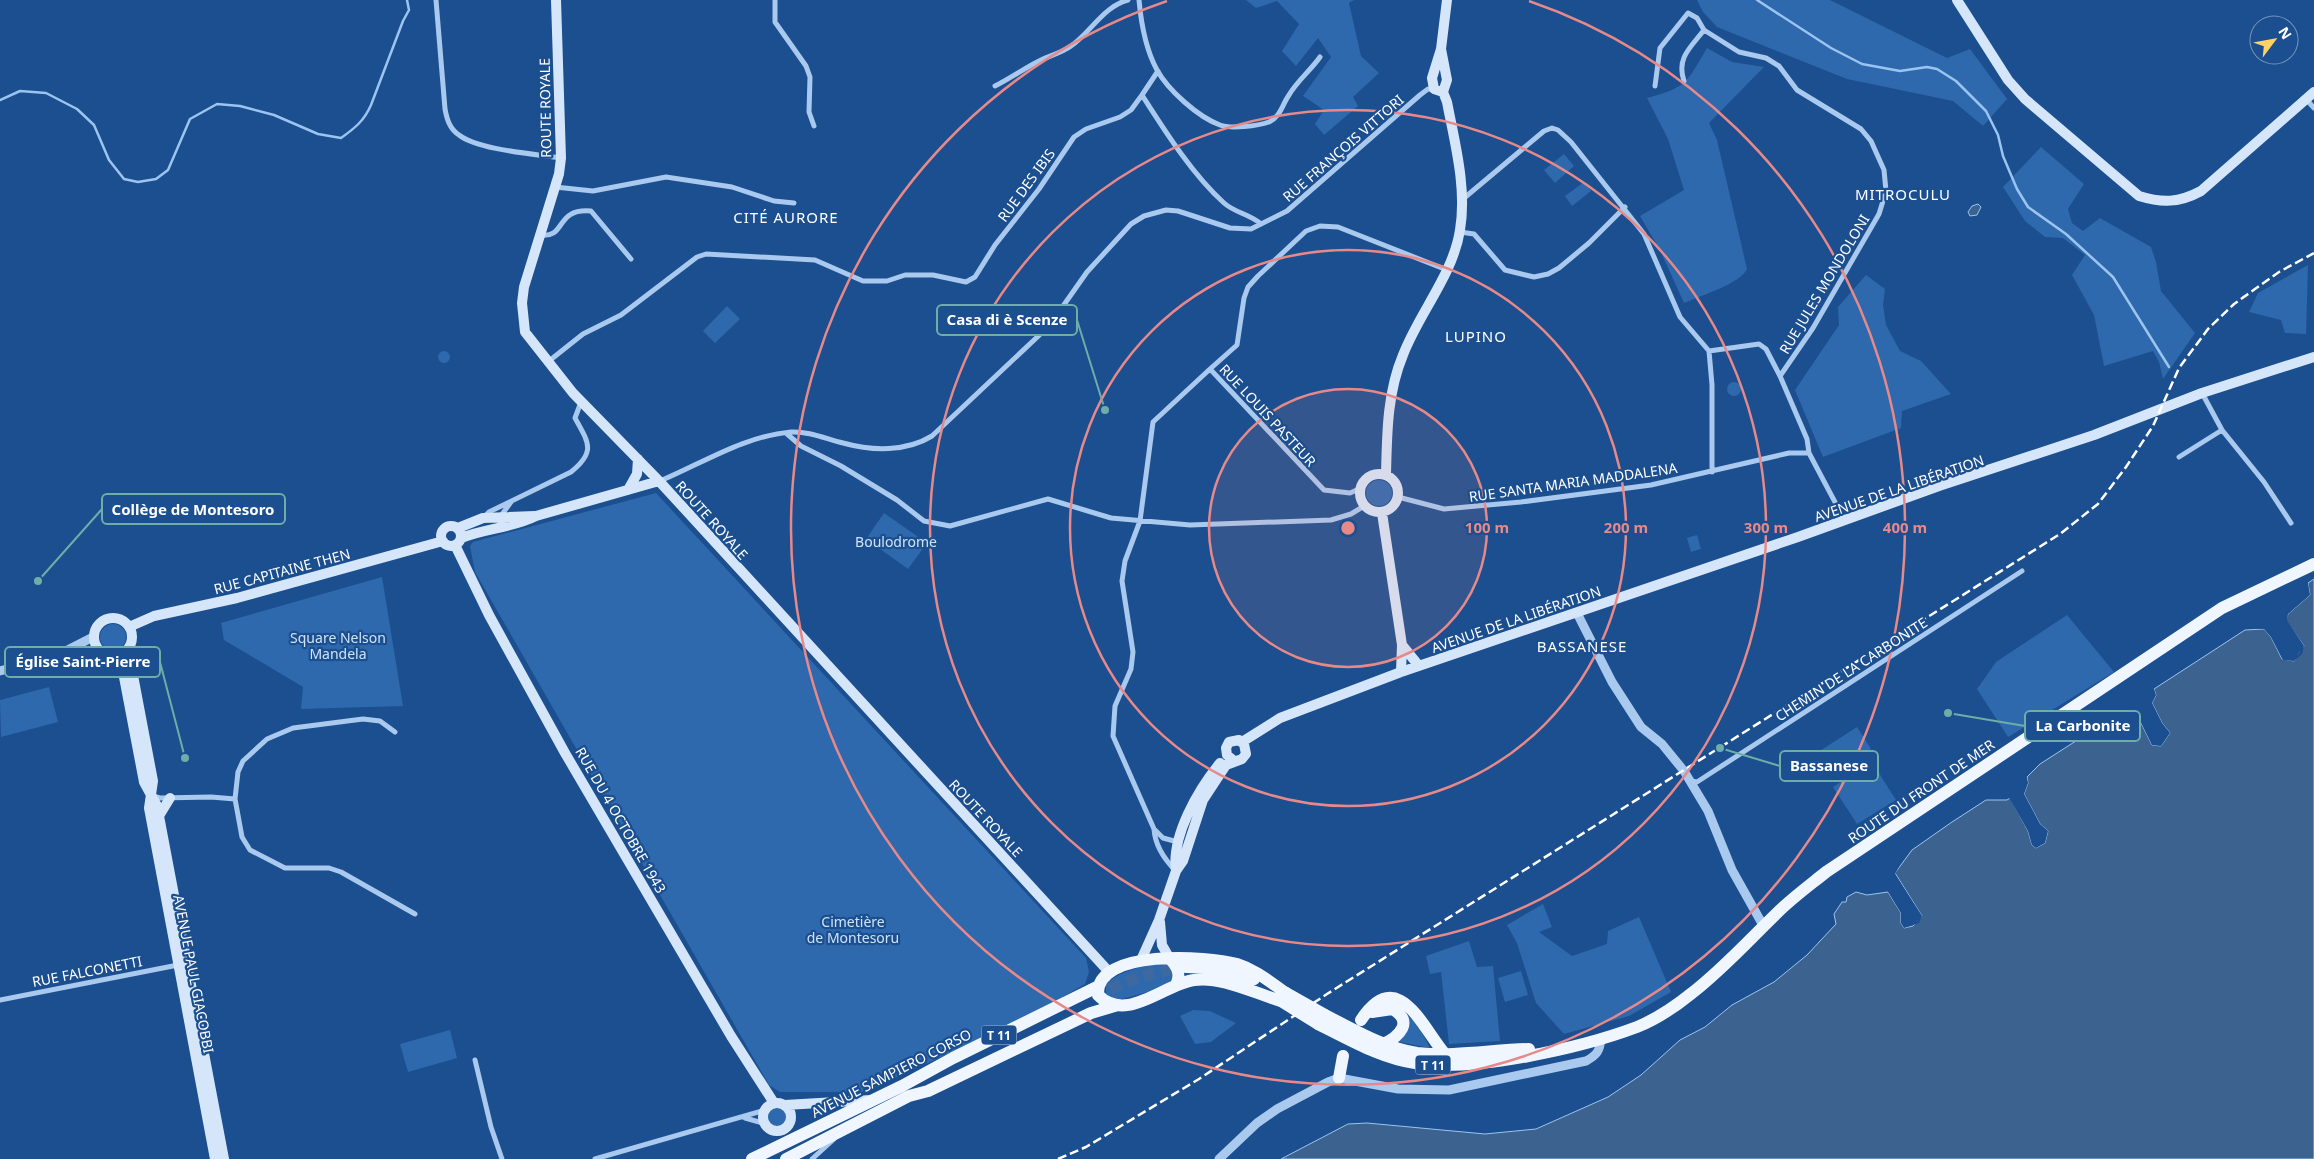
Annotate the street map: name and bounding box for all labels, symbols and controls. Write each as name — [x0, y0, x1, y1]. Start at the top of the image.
north arrow — [2249, 15, 2299, 65]
text: N — [2274, 23, 2297, 43]
street label: ROUTE ROYALE — [535, 58, 555, 158]
street label: RUE FRANÇOIS VITTORI — [1278, 90, 1408, 206]
street label: RUE DES IBIS — [993, 144, 1059, 225]
district label: MITROCULU — [1855, 184, 1951, 204]
district label: CITÉ AURORE — [733, 207, 839, 227]
street label: RUE JULES MONDOLONI — [1775, 210, 1873, 357]
callout: Casa di è Scenze — [937, 305, 1077, 335]
text: Casa di è Scenze — [947, 309, 1067, 329]
district label: LUPINO — [1445, 326, 1507, 346]
street label: RUE LOUIS PASTEUR — [1216, 360, 1321, 471]
street label: AVENUE DE LA LIBÉRATION — [1812, 450, 1986, 526]
street label: RUE SANTA MARIA MADDALENA — [1468, 458, 1678, 506]
street label: ROUTE ROYALE — [672, 477, 752, 563]
callout: Collège de Montesoro — [102, 494, 285, 524]
text: Collège de Montesoro — [112, 499, 275, 519]
text: 100 m — [1465, 517, 1509, 537]
text: 200 m — [1604, 517, 1648, 537]
text: 300 m — [1744, 517, 1788, 537]
text: 400 m — [1883, 517, 1927, 537]
centre of rings — [1339, 519, 1357, 537]
park label: Boulodrome — [855, 532, 937, 551]
street label: RUE CAPITAINE THEN — [212, 544, 352, 598]
street label: AVENUE DE LA LIBÉRATION — [1429, 581, 1603, 657]
street label: CHEMIN DE LA CARBONITE — [1771, 613, 1931, 725]
park label: Square Nelson Mandela — [290, 628, 386, 663]
district label: BASSANESE — [1537, 636, 1627, 656]
callout: Église Saint-Pierre — [5, 647, 160, 677]
text: Église Saint-Pierre — [16, 651, 150, 671]
callout: La Carbonite — [2025, 711, 2140, 741]
text: La Carbonite — [2035, 715, 2131, 735]
street label: ROUTE DU FRONT DE MER — [1844, 735, 1998, 847]
street label: RUE DU 4 OCTOBRE 1943 — [571, 744, 671, 896]
callout: Bassanese — [1780, 751, 1878, 781]
text: Bassanese — [1790, 755, 1868, 775]
street label: ROUTE ROYALE — [945, 775, 1027, 861]
street label: AVENUE PAUL GIACOBBI — [169, 893, 219, 1055]
park label: Cimetière de Montesoru — [807, 912, 899, 947]
street label: RUE FALCONETTI — [30, 951, 144, 991]
street label: AVENUE SAMPIERO CORSO — [808, 1024, 974, 1122]
road number: T 11 — [982, 1026, 1016, 1044]
road number: T 11 — [1416, 1056, 1450, 1074]

